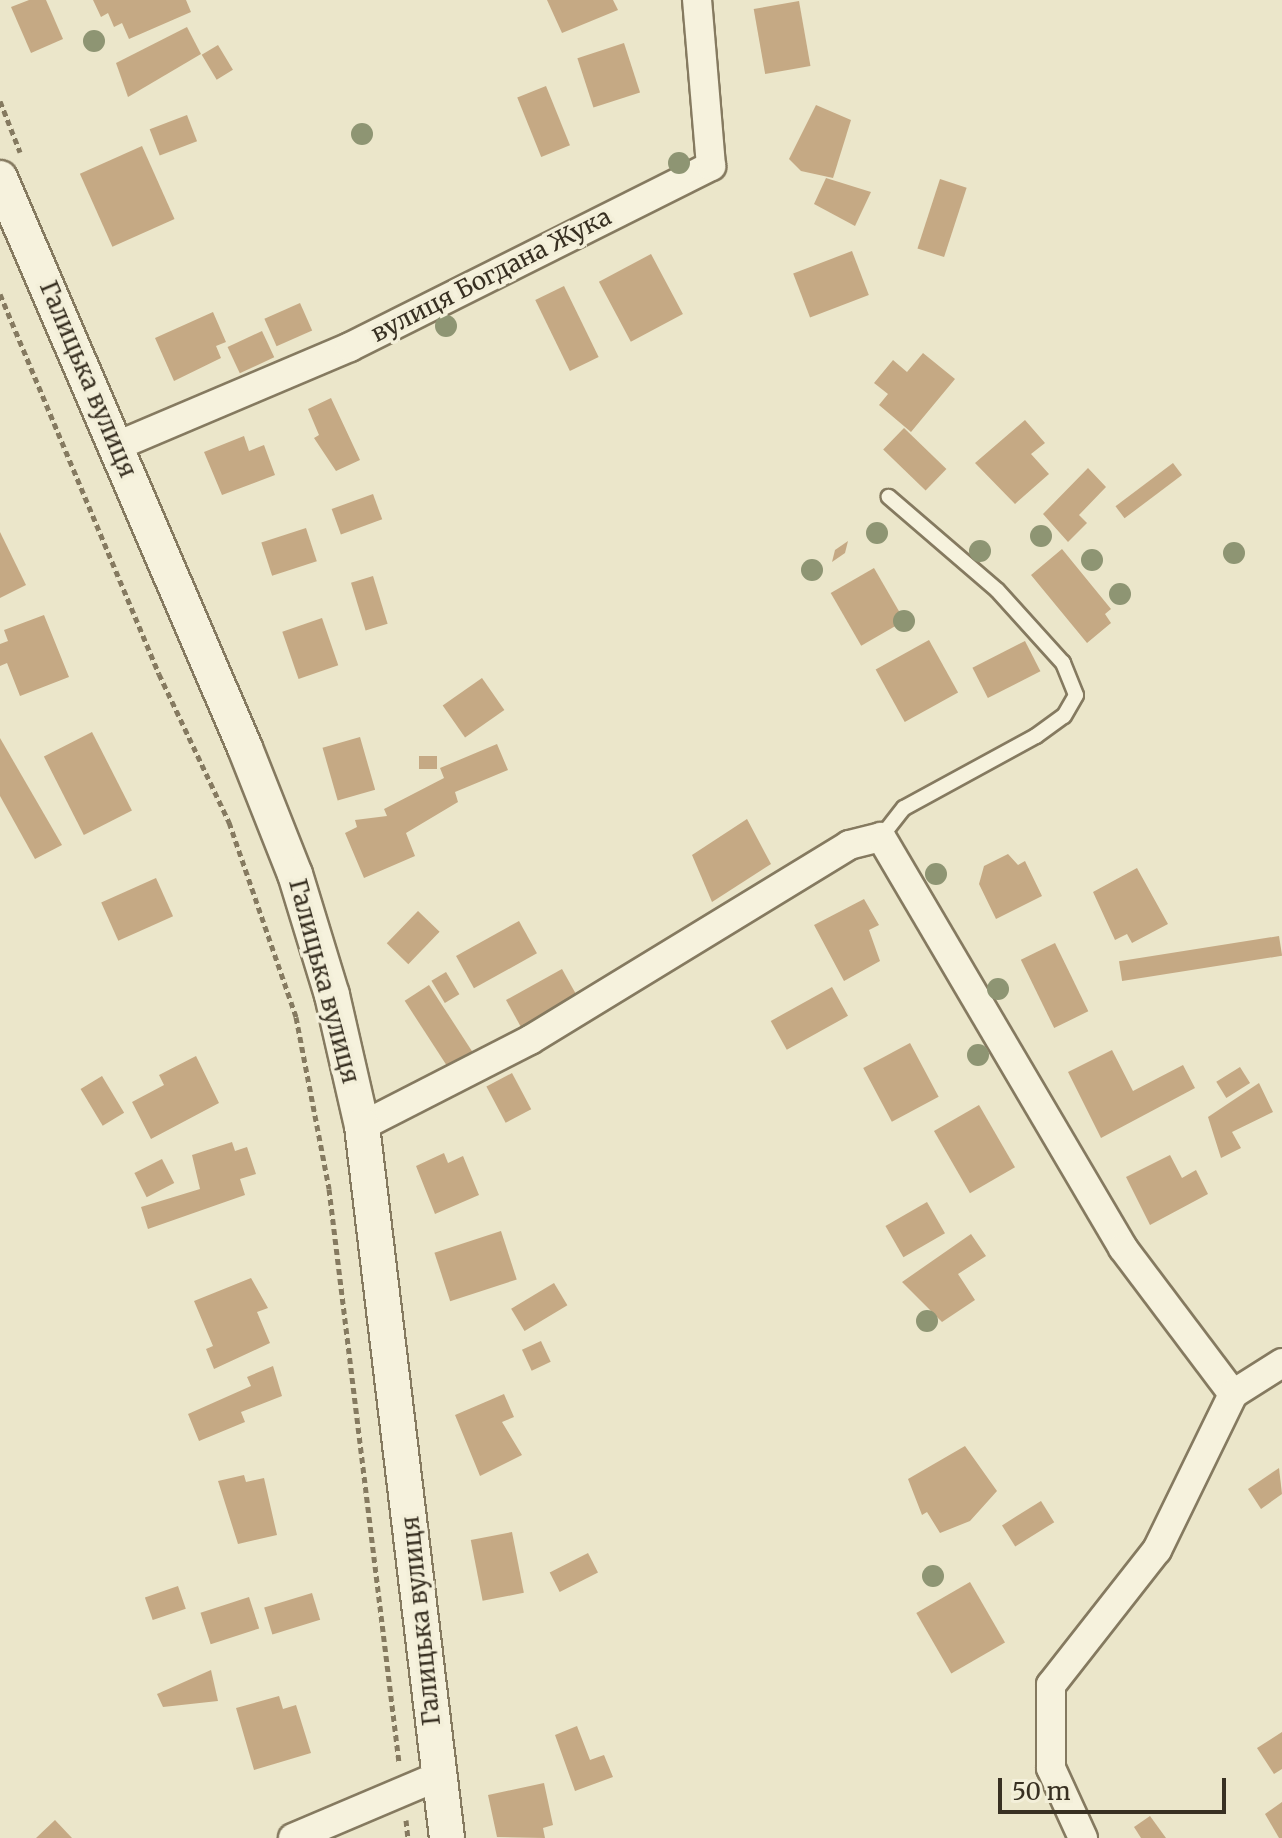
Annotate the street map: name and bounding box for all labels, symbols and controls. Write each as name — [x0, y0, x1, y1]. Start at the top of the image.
street label: вулиця Богдана Жука — [366, 202, 616, 348]
street label: Галицька вулиця — [34, 277, 142, 481]
street label: Галицька вулиця — [283, 876, 365, 1086]
street label: Галицька вулиця — [396, 1515, 446, 1727]
scale bar — [1002, 1762, 1230, 1812]
text: 50 m — [1012, 1776, 1071, 1807]

